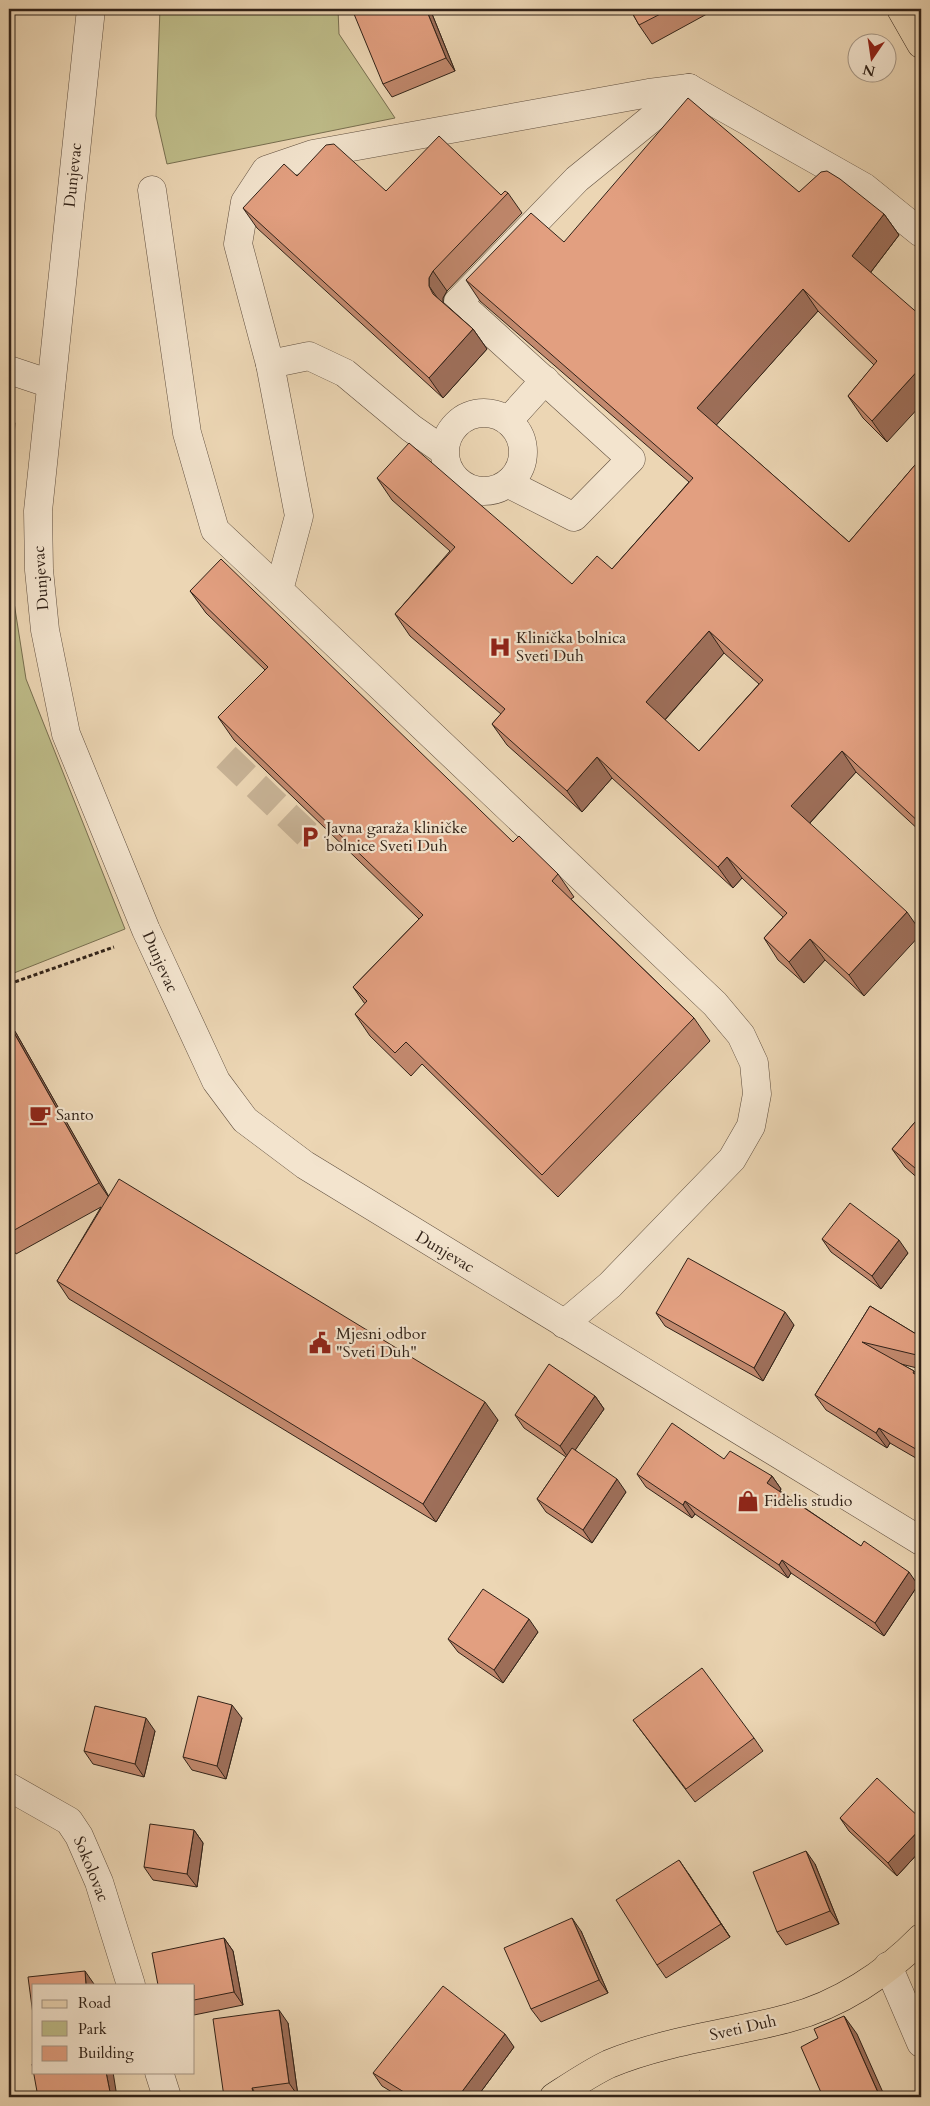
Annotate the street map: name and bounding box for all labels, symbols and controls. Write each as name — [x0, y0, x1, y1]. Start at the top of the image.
north arrow — [848, 32, 898, 82]
text: N — [861, 60, 877, 81]
street label: Dunjevac — [59, 142, 87, 208]
street label: Dunjevac — [28, 545, 54, 611]
place label: Klinička bolnica Sveti Duh — [516, 627, 626, 667]
hospital icon: Klinička bolnica Sveti Duh — [487, 634, 513, 660]
place label: Javna garaža kliničke bolnice Sveti Duh — [324, 817, 468, 857]
parking icon: Javna garaža kliničke bolnice Sveti Duh — [297, 824, 323, 850]
street label: Dunjevac — [137, 928, 183, 996]
cafe icon: Santo — [27, 1102, 53, 1128]
place label: Santo — [56, 1104, 94, 1126]
street label: Dunjevac — [411, 1226, 479, 1278]
place label: Mjesni odbor "Sveti Duh" — [336, 1323, 426, 1363]
public building icon: Mjesni odbor "Sveti Duh" — [307, 1330, 333, 1356]
shop icon: Fidelis studio — [735, 1488, 761, 1514]
place label: Fidelis studio — [764, 1490, 853, 1512]
street label: Sokolovac — [68, 1833, 114, 1905]
legend — [32, 1984, 195, 2074]
text: Road — [78, 1993, 111, 2013]
street label: Sveti Duh — [707, 2010, 779, 2046]
text: Park — [78, 2019, 107, 2039]
text: Building — [78, 2043, 134, 2063]

